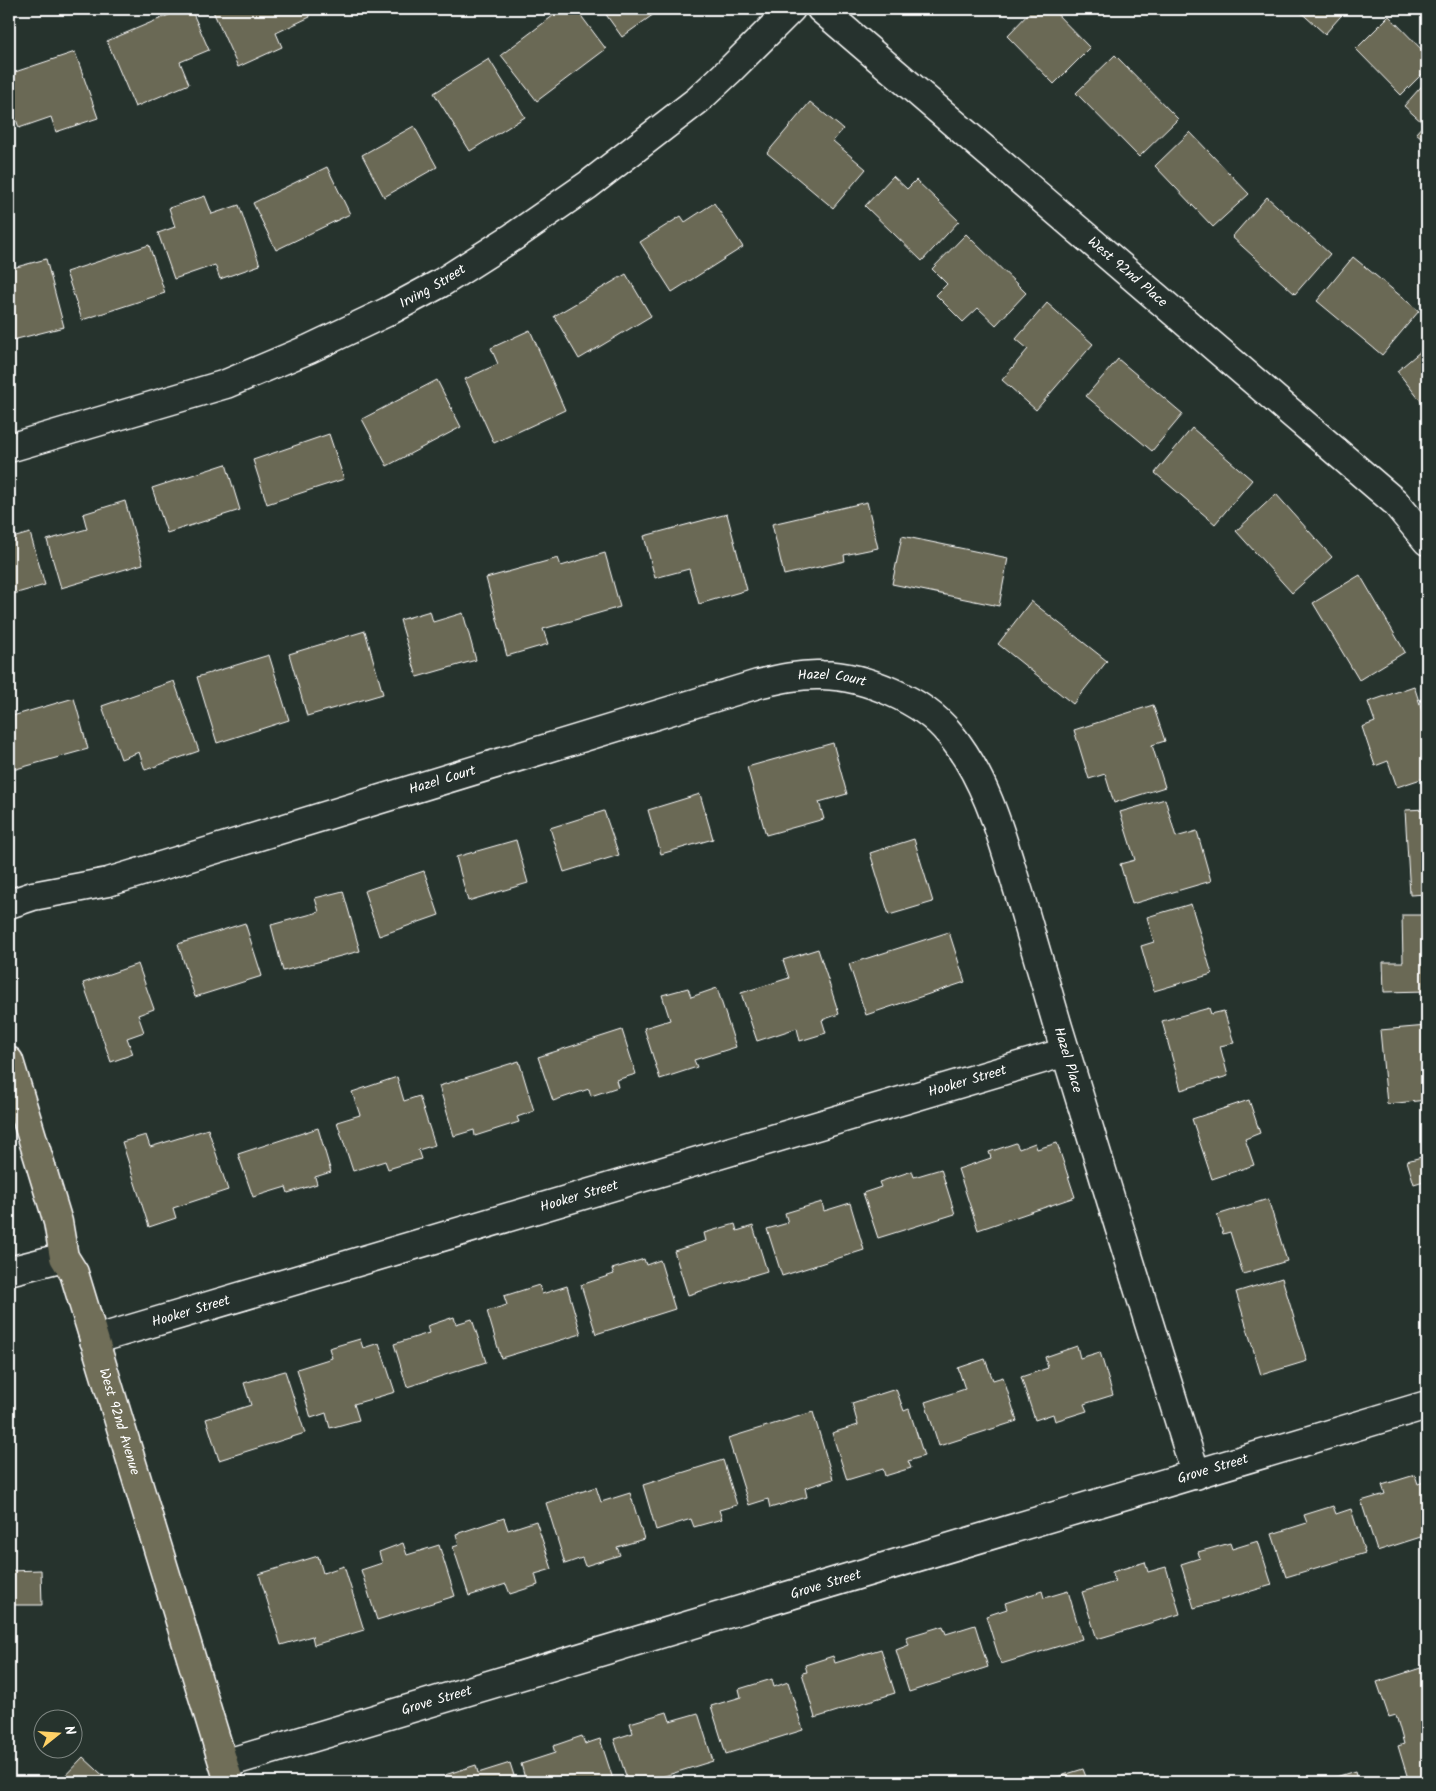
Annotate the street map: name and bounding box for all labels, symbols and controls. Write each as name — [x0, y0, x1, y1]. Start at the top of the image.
street label: West 92nd Place — [1083, 231, 1173, 313]
street label: Irving Street — [396, 258, 471, 314]
street label: Hazel Court — [797, 664, 869, 693]
street label: Hazel Court — [406, 759, 479, 801]
street label: Hazel Place — [1048, 1024, 1089, 1096]
street label: Hooker Street — [926, 1059, 1010, 1103]
street label: Hooker Street — [537, 1174, 622, 1218]
street label: Hooker Street — [149, 1289, 233, 1333]
street label: West 92nd Avenue — [93, 1365, 146, 1478]
street label: Grove Street — [1175, 1448, 1252, 1490]
street label: Grove Street — [788, 1563, 864, 1605]
street label: Grove Street — [399, 1679, 475, 1721]
north arrow — [32, 1708, 82, 1758]
text: N — [58, 1723, 81, 1738]

